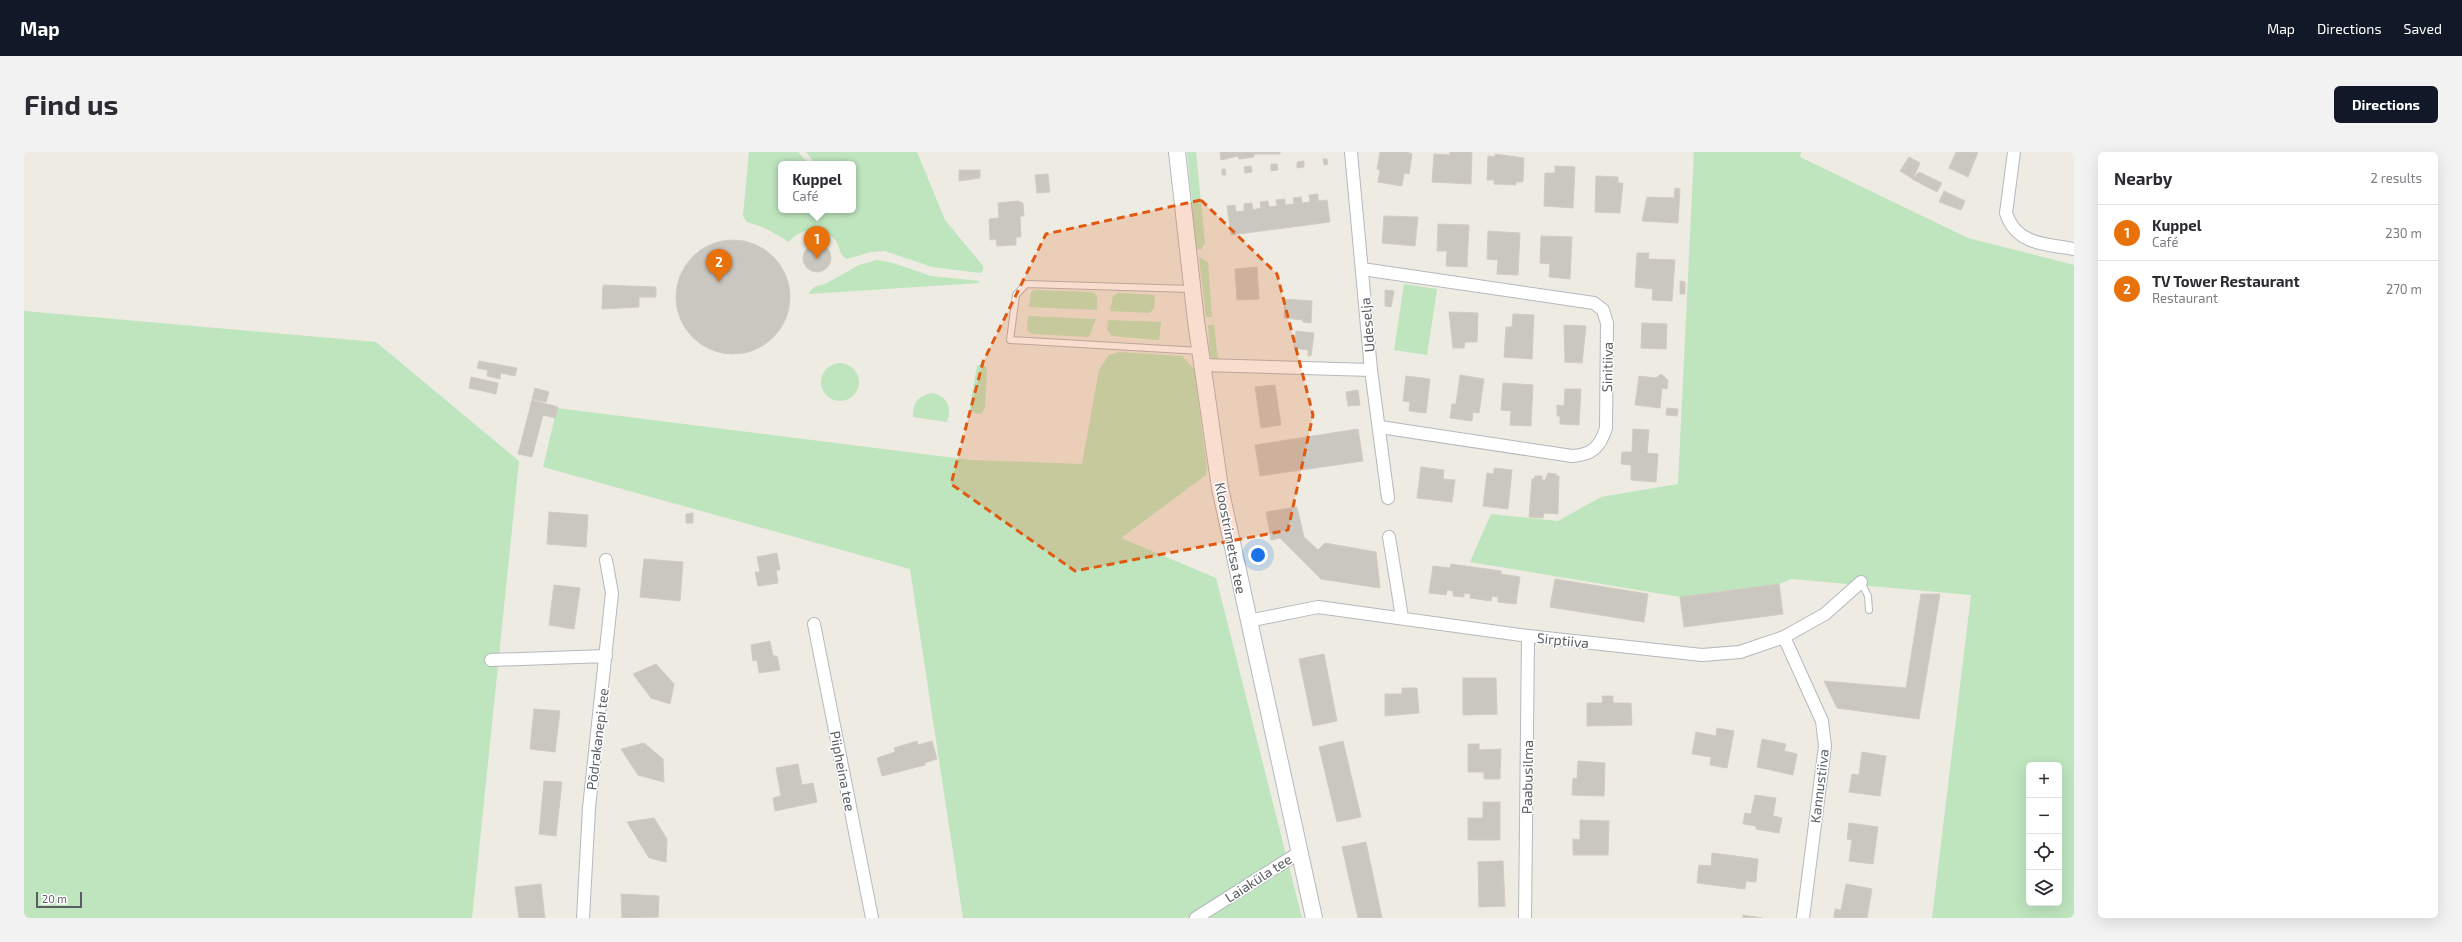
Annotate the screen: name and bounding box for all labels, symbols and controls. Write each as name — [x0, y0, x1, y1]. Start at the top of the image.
text: Map — [20, 17, 60, 40]
text: Map — [2267, 20, 2295, 37]
text: Directions — [2317, 20, 2382, 37]
text: Saved — [2404, 20, 2442, 37]
button: Directions — [2334, 86, 2438, 123]
text: Find us — [24, 87, 118, 121]
popup — [778, 161, 856, 213]
text: Nearby — [2114, 168, 2172, 188]
text: Kuppel — [792, 170, 842, 188]
text: 2 results — [2370, 170, 2422, 186]
text: Café — [792, 188, 819, 204]
text: Kuppel — [2152, 216, 2202, 234]
text: 1 — [2124, 225, 2130, 241]
text: 230 m — [2385, 225, 2422, 241]
pin: 1 — [804, 226, 830, 259]
text: Café — [2152, 234, 2178, 250]
pin: 2 — [706, 249, 732, 282]
text: TV Tower Restaurant — [2152, 272, 2300, 290]
text: 2 — [2123, 281, 2131, 297]
text: 270 m — [2386, 281, 2422, 297]
text: Restaurant — [2152, 290, 2218, 306]
street label: Udeselja — [1356, 297, 1378, 353]
street label: Sinitiiva — [1598, 342, 1616, 392]
street label: Kloostrimetsa tee — [1212, 481, 1250, 595]
your location — [1248, 545, 1268, 565]
street label: Sirptiiva — [1536, 629, 1590, 651]
street label: Põdrakanepi tee — [582, 687, 612, 791]
street label: Piipheina tee — [827, 729, 859, 813]
street label: Paabusilma — [1518, 740, 1536, 814]
street label: Kannustiiva — [1806, 748, 1832, 824]
map controls — [2026, 762, 2062, 906]
button: + — [2026, 762, 2062, 798]
button: − — [2026, 798, 2062, 834]
button: locate — [2026, 834, 2062, 870]
street label: Laiaküla tee — [1221, 850, 1295, 906]
button: layers — [2026, 870, 2062, 906]
scale bar — [36, 890, 82, 909]
text: 20 m — [42, 892, 67, 905]

